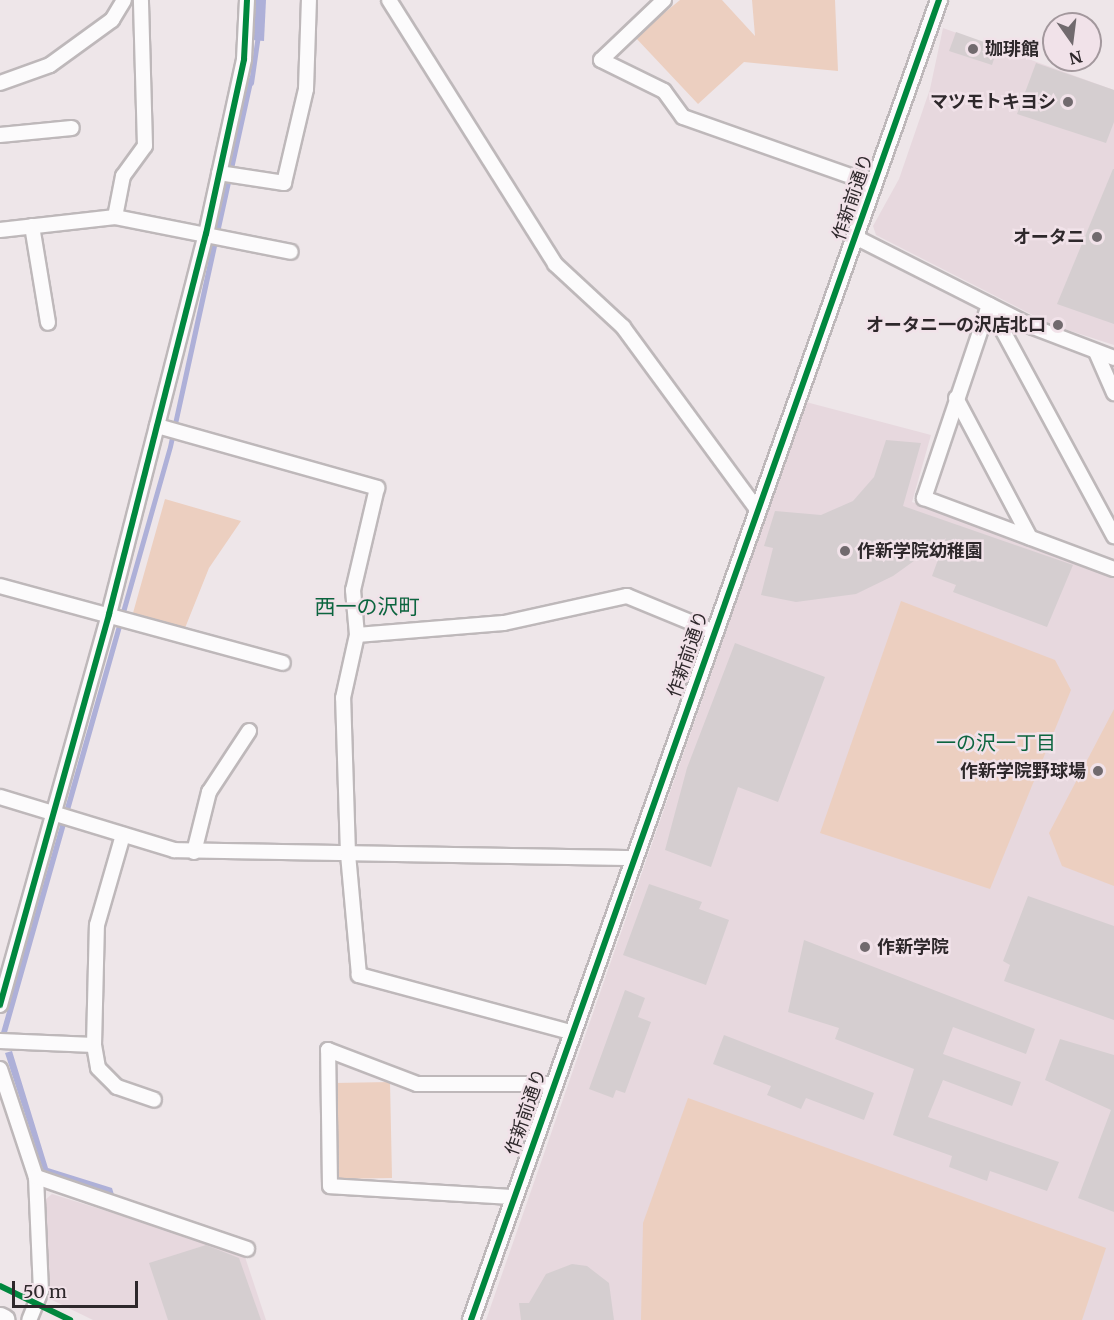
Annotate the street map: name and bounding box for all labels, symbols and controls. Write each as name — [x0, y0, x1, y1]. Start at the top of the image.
north arrow — [1042, 12, 1102, 72]
place label: 珈琲館 — [985, 38, 1039, 60]
marker: 珈琲館 — [966, 42, 980, 56]
text: N — [1067, 46, 1084, 69]
place label: マツモトキヨシ — [930, 91, 1056, 113]
marker: マツモトキヨシ — [1061, 95, 1075, 109]
street label: 作新前通り — [828, 151, 878, 243]
place label: オータニ — [1013, 226, 1085, 248]
marker: オータニ — [1090, 230, 1104, 244]
place label: オータニ一の沢店北口 — [866, 314, 1046, 336]
marker: オータニ一の沢店北口 — [1051, 318, 1065, 332]
place label: 作新学院幼稚園 — [857, 540, 983, 562]
marker: 作新学院幼稚園 — [838, 544, 852, 558]
district label: 西一の沢町 — [315, 594, 419, 620]
street label: 作新前通り — [663, 608, 713, 700]
district label: 一の沢一丁目 — [936, 730, 1056, 754]
place label: 作新学院野球場 — [960, 760, 1086, 782]
marker: 作新学院野球場 — [1091, 764, 1105, 778]
place label: 作新学院 — [877, 936, 949, 958]
marker: 作新学院 — [858, 940, 872, 954]
street label: 作新前通り — [501, 1066, 551, 1158]
scale bar — [15, 1269, 141, 1307]
text: 50 m — [23, 1280, 67, 1303]

